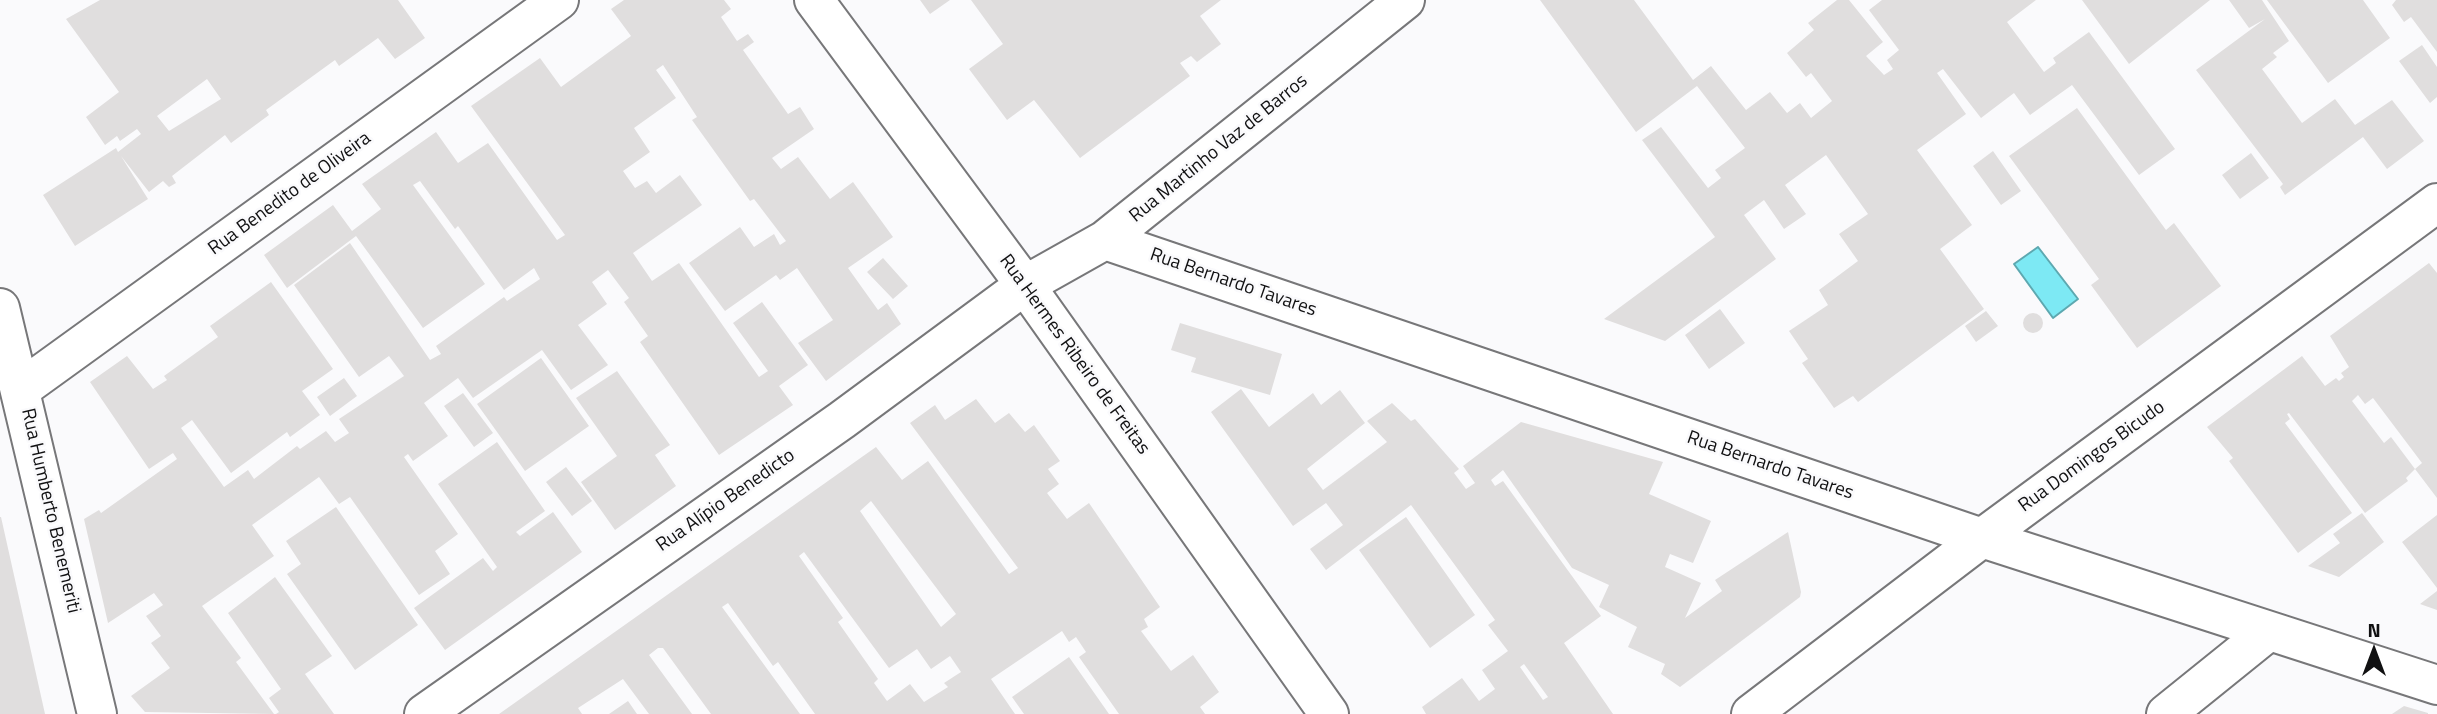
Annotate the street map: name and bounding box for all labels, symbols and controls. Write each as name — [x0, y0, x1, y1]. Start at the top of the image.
street label: Rua Martinho Vaz de Barros — [1125, 70, 1313, 228]
street label: Rua Benedito de Oliveira — [204, 127, 376, 261]
street label: Rua Bernardo Tavares — [1147, 244, 1319, 322]
street label: Rua Hermes Ribeiro de Freitas — [994, 251, 1154, 459]
street label: Rua Domingos Bicudo — [2014, 396, 2170, 518]
street label: Rua Humberto Benemeriti — [15, 406, 85, 616]
street label: Rua Bernardo Tavares — [1684, 427, 1856, 505]
street label: Rua Alípio Benedicto — [652, 445, 800, 557]
text: N — [2367, 615, 2381, 644]
north arrow — [2339, 616, 2409, 686]

